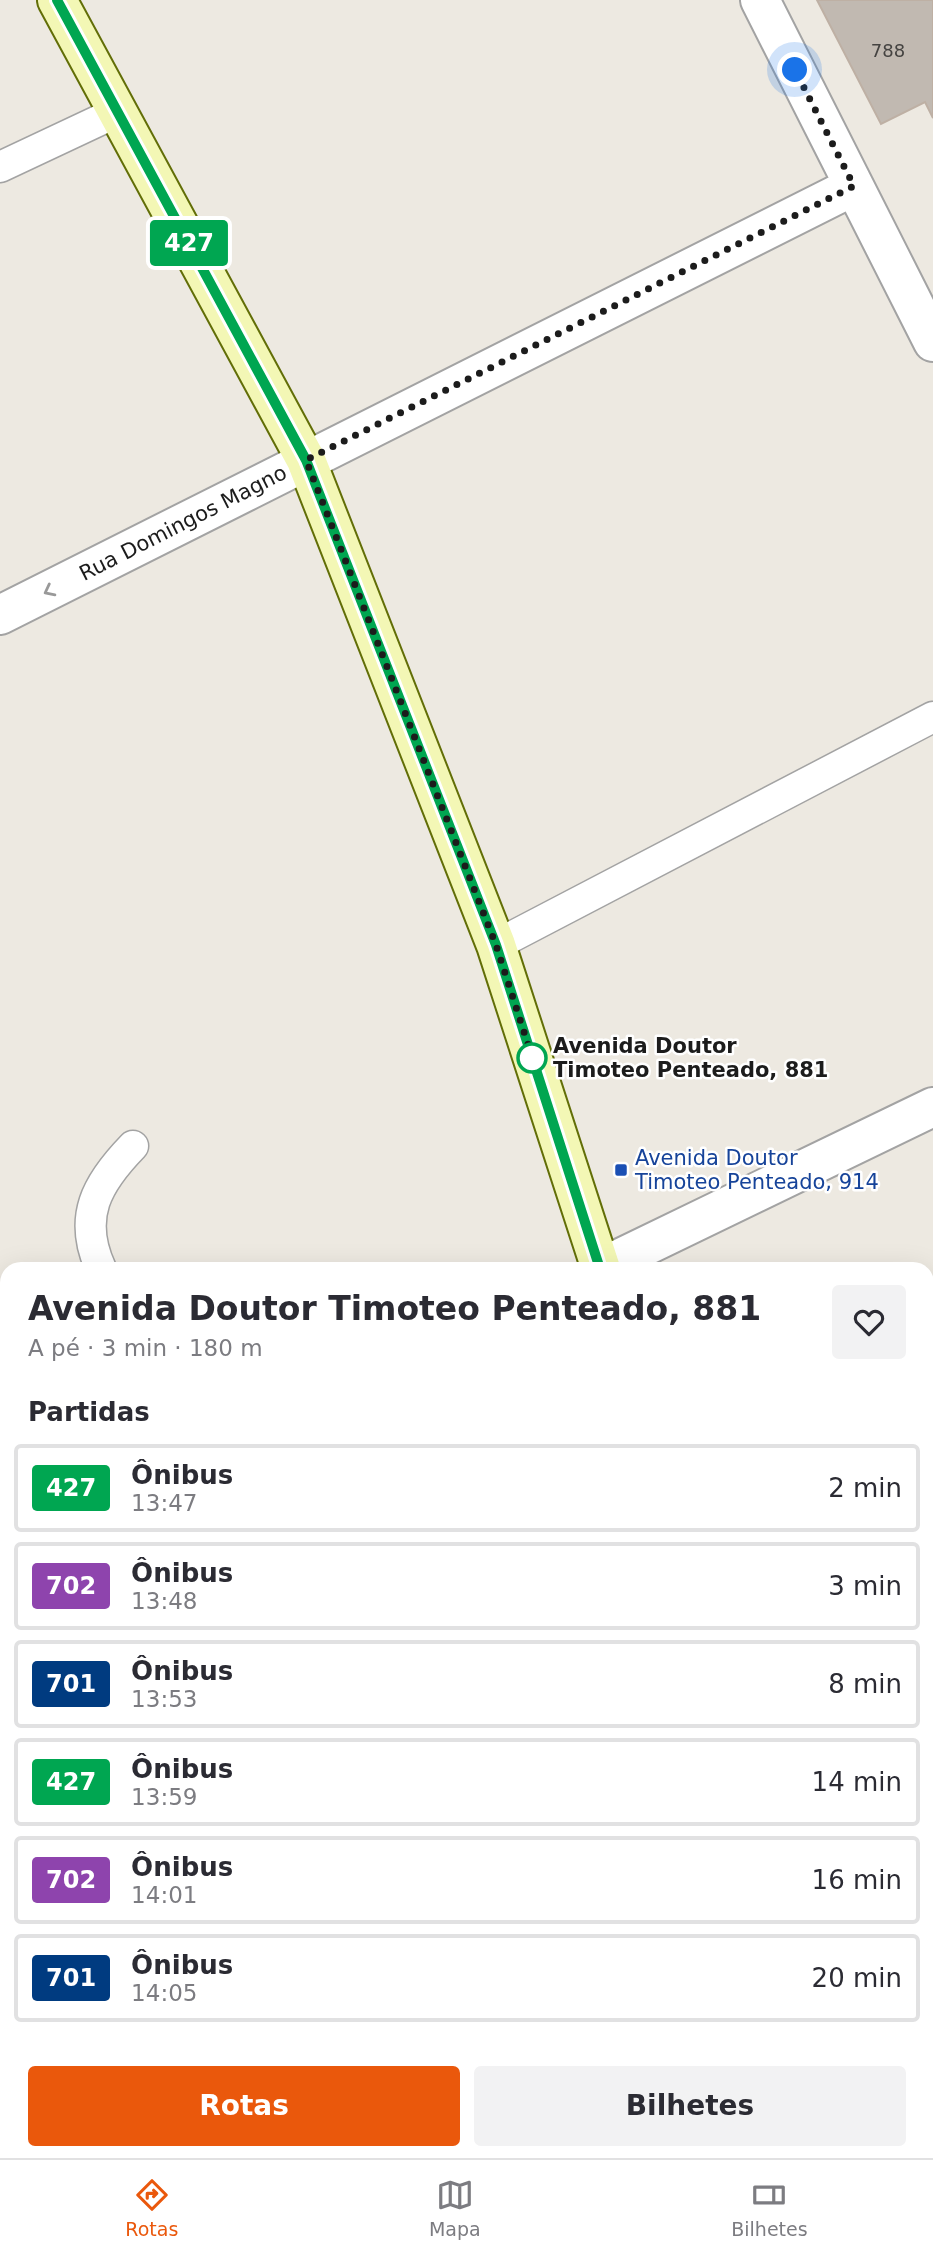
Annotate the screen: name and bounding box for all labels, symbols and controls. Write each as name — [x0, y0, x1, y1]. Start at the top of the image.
house number: 788 — [871, 40, 905, 61]
your location — [777, 52, 812, 87]
line badge: 427 — [149, 220, 229, 266]
text: 427 — [164, 229, 214, 257]
street label: Rua Domingos Magno — [75, 460, 291, 586]
one-way arrow — [44, 582, 56, 596]
place label: Avenida Doutor Timoteo Penteado, 881 — [553, 1034, 828, 1082]
marker: Avenida Doutor Timoteo Penteado, 881 — [517, 1043, 547, 1073]
place label: Avenida Doutor Timoteo Penteado, 914 — [634, 1146, 879, 1194]
marker: Avenida Doutor Timoteo Penteado, 914 — [613, 1162, 629, 1178]
button: heart — [832, 1285, 906, 1359]
text: Avenida Doutor Timoteo Penteado, 881 — [28, 1289, 761, 1328]
text: A pé · 3 min · 180 m — [28, 1335, 263, 1361]
text: Partidas — [28, 1397, 150, 1427]
text: Ônibus — [131, 1460, 233, 1490]
text: 2 min — [828, 1473, 902, 1503]
text: 427 — [46, 1474, 96, 1502]
text: 13:47 — [131, 1490, 197, 1516]
text: Ônibus — [131, 1558, 233, 1588]
text: 3 min — [828, 1571, 902, 1601]
text: 702 — [46, 1572, 96, 1600]
text: 13:48 — [131, 1588, 197, 1614]
text: Ônibus — [131, 1656, 233, 1686]
text: 8 min — [828, 1669, 902, 1699]
text: 701 — [46, 1670, 96, 1698]
text: 13:53 — [131, 1686, 197, 1712]
text: Ônibus — [131, 1754, 233, 1784]
text: 14 min — [812, 1767, 902, 1797]
text: 427 — [46, 1768, 96, 1796]
text: 13:59 — [131, 1784, 197, 1810]
text: Ônibus — [131, 1852, 233, 1882]
text: 16 min — [812, 1865, 902, 1895]
text: 702 — [46, 1866, 96, 1894]
text: 14:01 — [131, 1882, 197, 1908]
text: Ônibus — [131, 1950, 233, 1980]
text: 20 min — [812, 1963, 902, 1993]
text: 701 — [46, 1964, 96, 1992]
text: 14:05 — [131, 1980, 197, 2006]
button: Rotas — [28, 2066, 460, 2146]
button: Bilhetes — [474, 2066, 906, 2146]
tab: Rotas — [125, 2176, 178, 2240]
tab: Mapa — [429, 2176, 481, 2240]
tab: Bilhetes — [731, 2176, 808, 2240]

